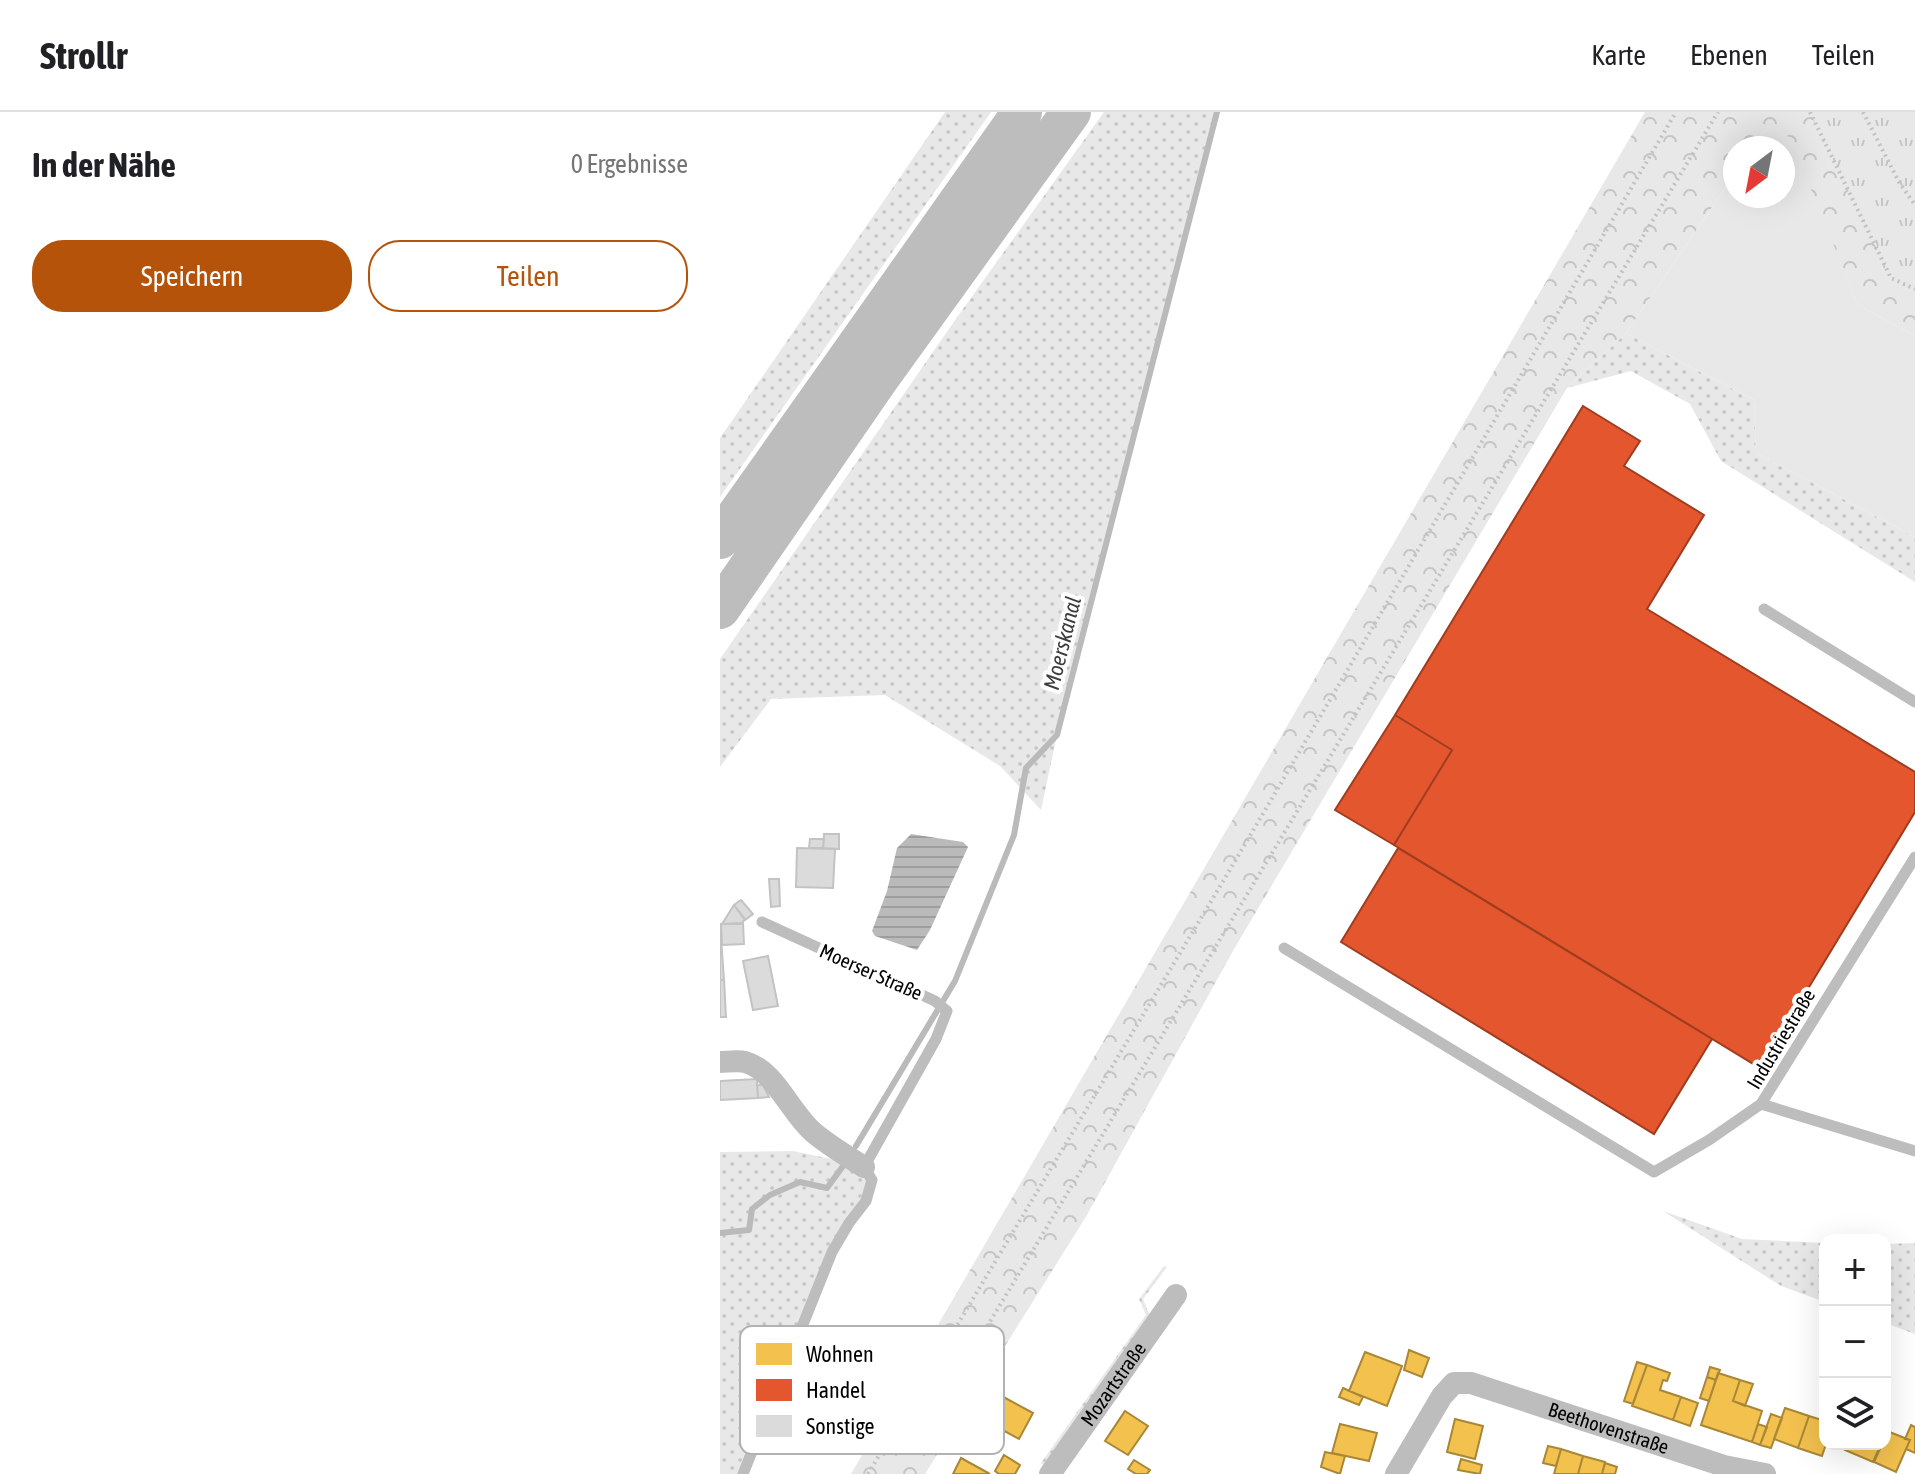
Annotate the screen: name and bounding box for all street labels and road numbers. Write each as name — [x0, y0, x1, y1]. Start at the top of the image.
street label: Moerser Straße — [816, 939, 926, 1004]
street label: Industriestraße — [1742, 985, 1819, 1093]
street label: Mozartstraße — [1076, 1338, 1150, 1430]
street label: Beethovenstraße — [1546, 1397, 1672, 1458]

